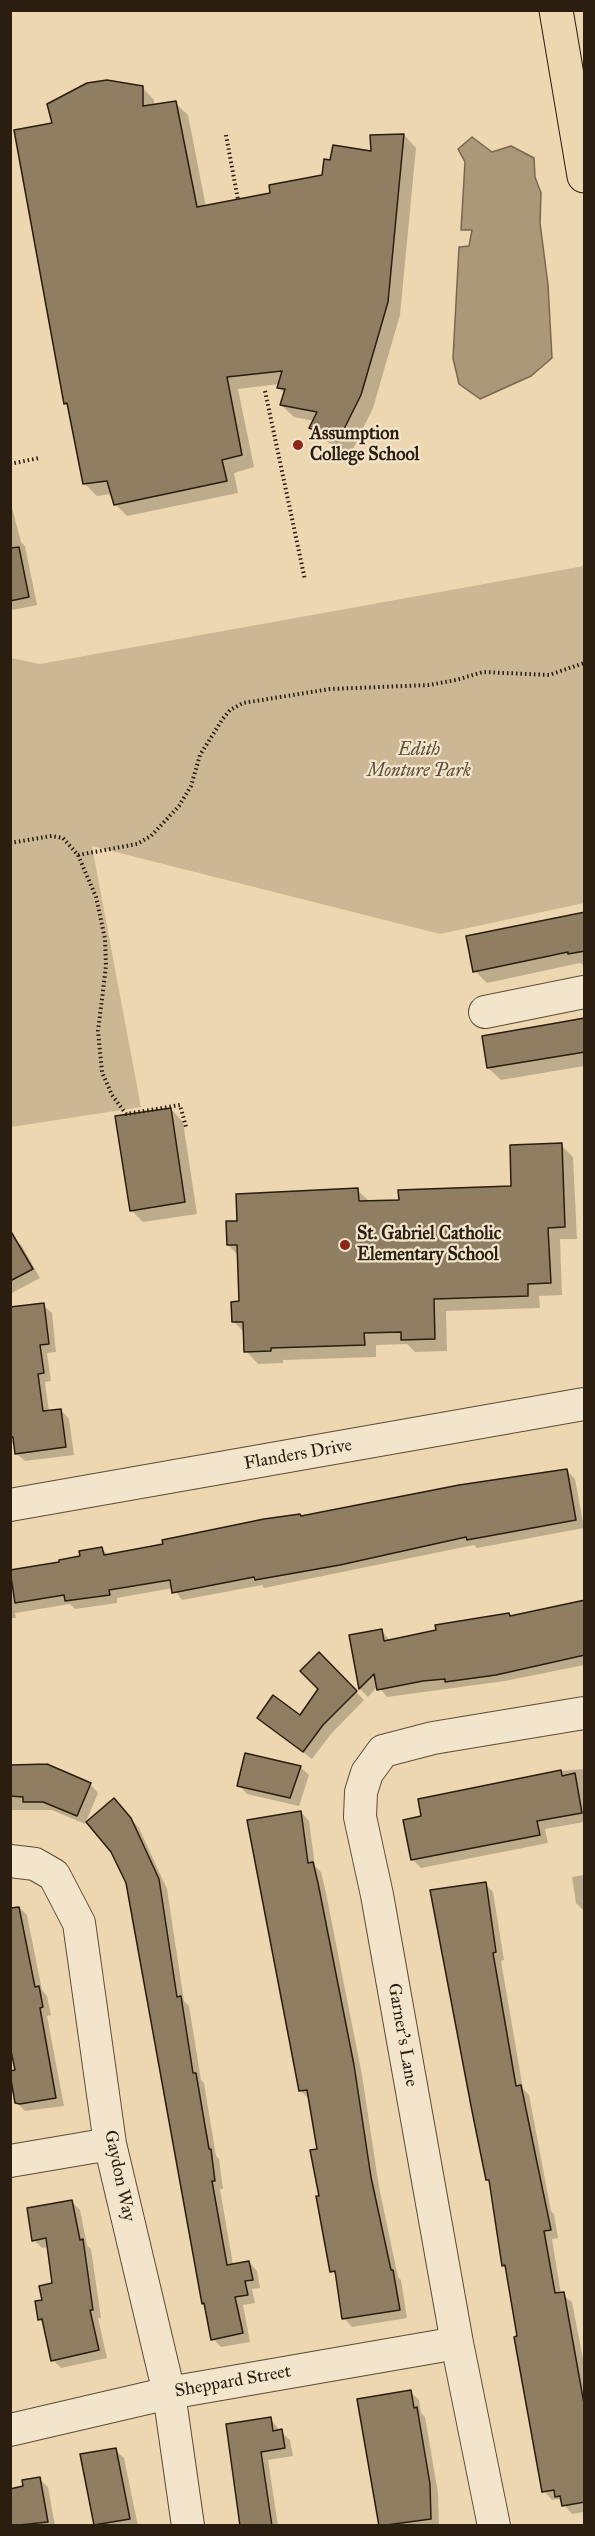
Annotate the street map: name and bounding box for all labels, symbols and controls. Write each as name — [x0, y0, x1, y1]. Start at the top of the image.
place label: Assumption College School — [310, 424, 419, 466]
marker: Assumption College School — [291, 438, 305, 452]
park label: Edith Monture Park — [367, 740, 471, 783]
place label: St. Gabriel Catholic Elementary School — [357, 1224, 501, 1266]
marker: St. Gabriel Catholic Elementary School — [338, 1238, 352, 1252]
street label: Flanders Drive — [242, 1435, 354, 1475]
street label: Garner's Lane — [382, 1982, 422, 2088]
street label: Gaydon Way — [99, 2128, 139, 2224]
street label: Sheppard Street — [173, 2361, 293, 2403]

